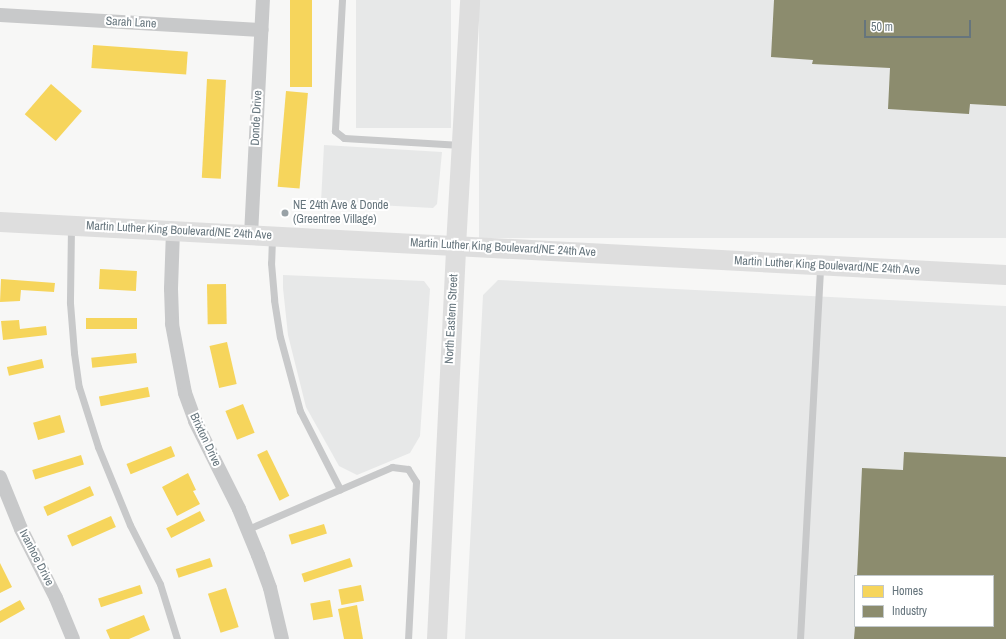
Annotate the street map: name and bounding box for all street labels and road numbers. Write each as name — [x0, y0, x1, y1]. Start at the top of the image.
street label: Sarah Lane — [105, 14, 157, 32]
street label: Donde Drive — [248, 90, 266, 146]
street label: Martin Luther King Boulevard/NE 24th Ave — [86, 219, 272, 243]
street label: Martin Luther King Boulevard/NE 24th Ave — [410, 236, 596, 260]
street label: Martin Luther King Boulevard/NE 24th Ave — [734, 254, 920, 278]
street label: North Eastern Street — [442, 274, 462, 364]
street label: Brixton Drive — [186, 411, 224, 469]
street label: Ivanhoe Drive — [16, 527, 56, 589]

